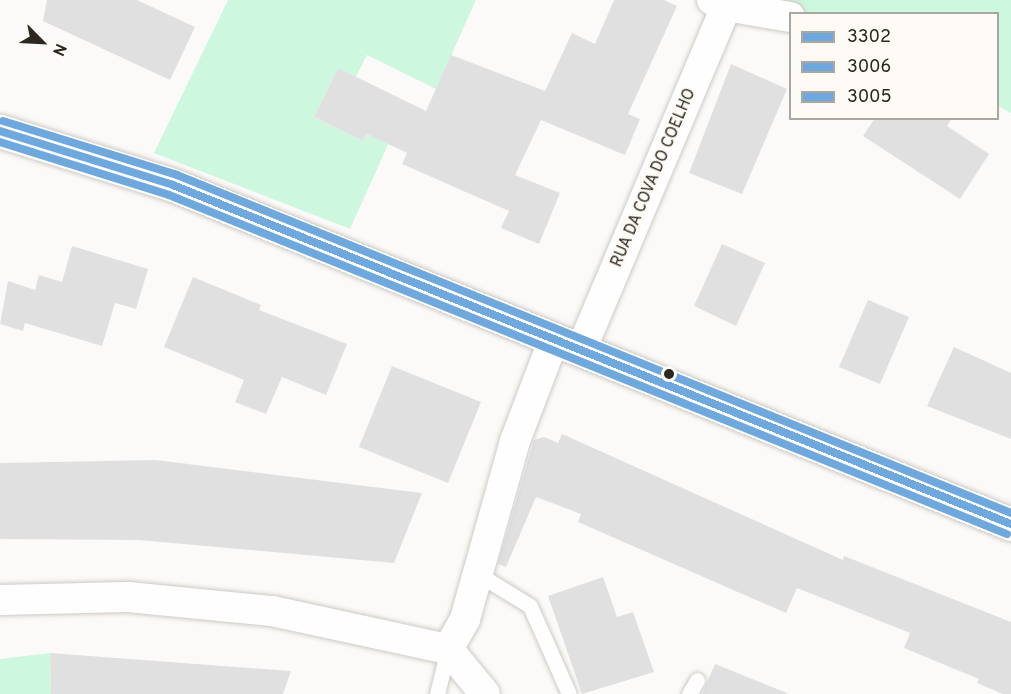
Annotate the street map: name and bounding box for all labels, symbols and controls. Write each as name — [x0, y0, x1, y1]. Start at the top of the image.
north arrow — [12, 12, 72, 72]
legend — [789, 12, 999, 120]
text: 3302 — [847, 26, 891, 49]
text: N — [47, 40, 70, 59]
text: 3006 — [847, 56, 891, 79]
street label: RUA DA COVA DO COELHO — [607, 85, 701, 271]
text: 3005 — [847, 86, 892, 109]
unlabelled marker — [663, 368, 675, 380]

